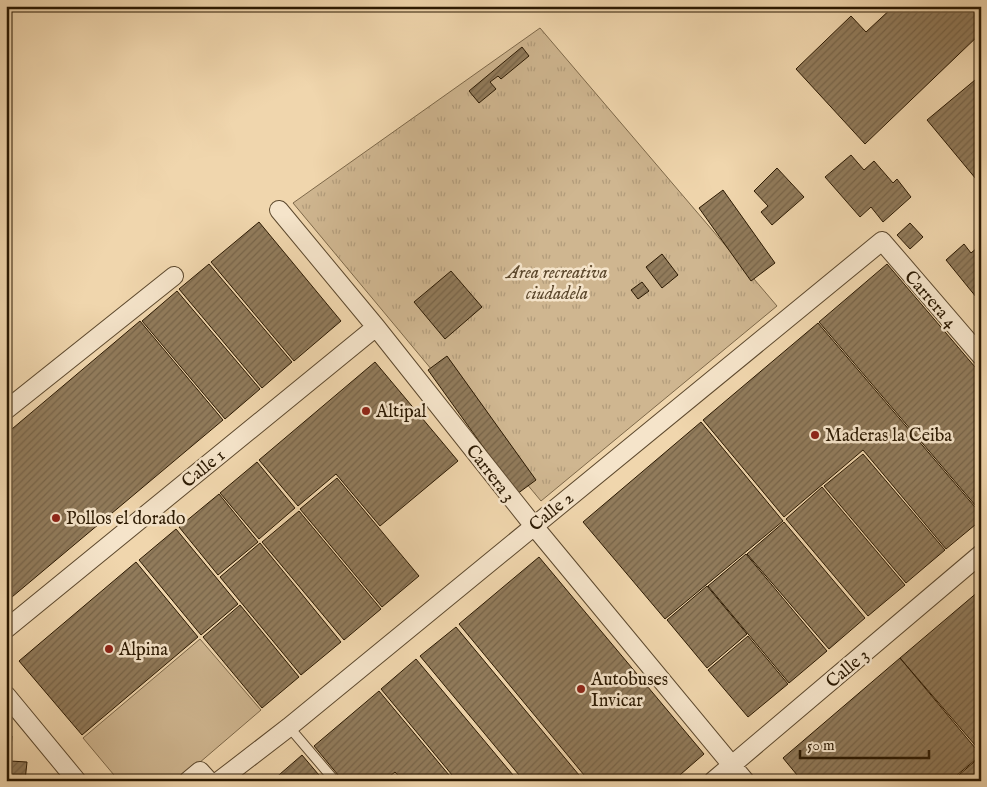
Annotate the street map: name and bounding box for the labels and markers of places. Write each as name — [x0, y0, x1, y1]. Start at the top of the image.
place label: Altipal — [375, 401, 427, 424]
marker: Altipal — [360, 405, 372, 417]
place label: Maderas la Ceiba — [825, 425, 952, 448]
marker: Maderas la Ceiba — [809, 429, 821, 441]
place label: Pollos el dorado — [66, 508, 186, 531]
marker: Pollos el dorado — [50, 512, 62, 524]
place label: Alpina — [118, 639, 168, 662]
marker: Alpina — [103, 643, 115, 655]
place label: Autobuses Invicar — [590, 669, 668, 713]
marker: Autobuses Invicar — [575, 683, 587, 695]

